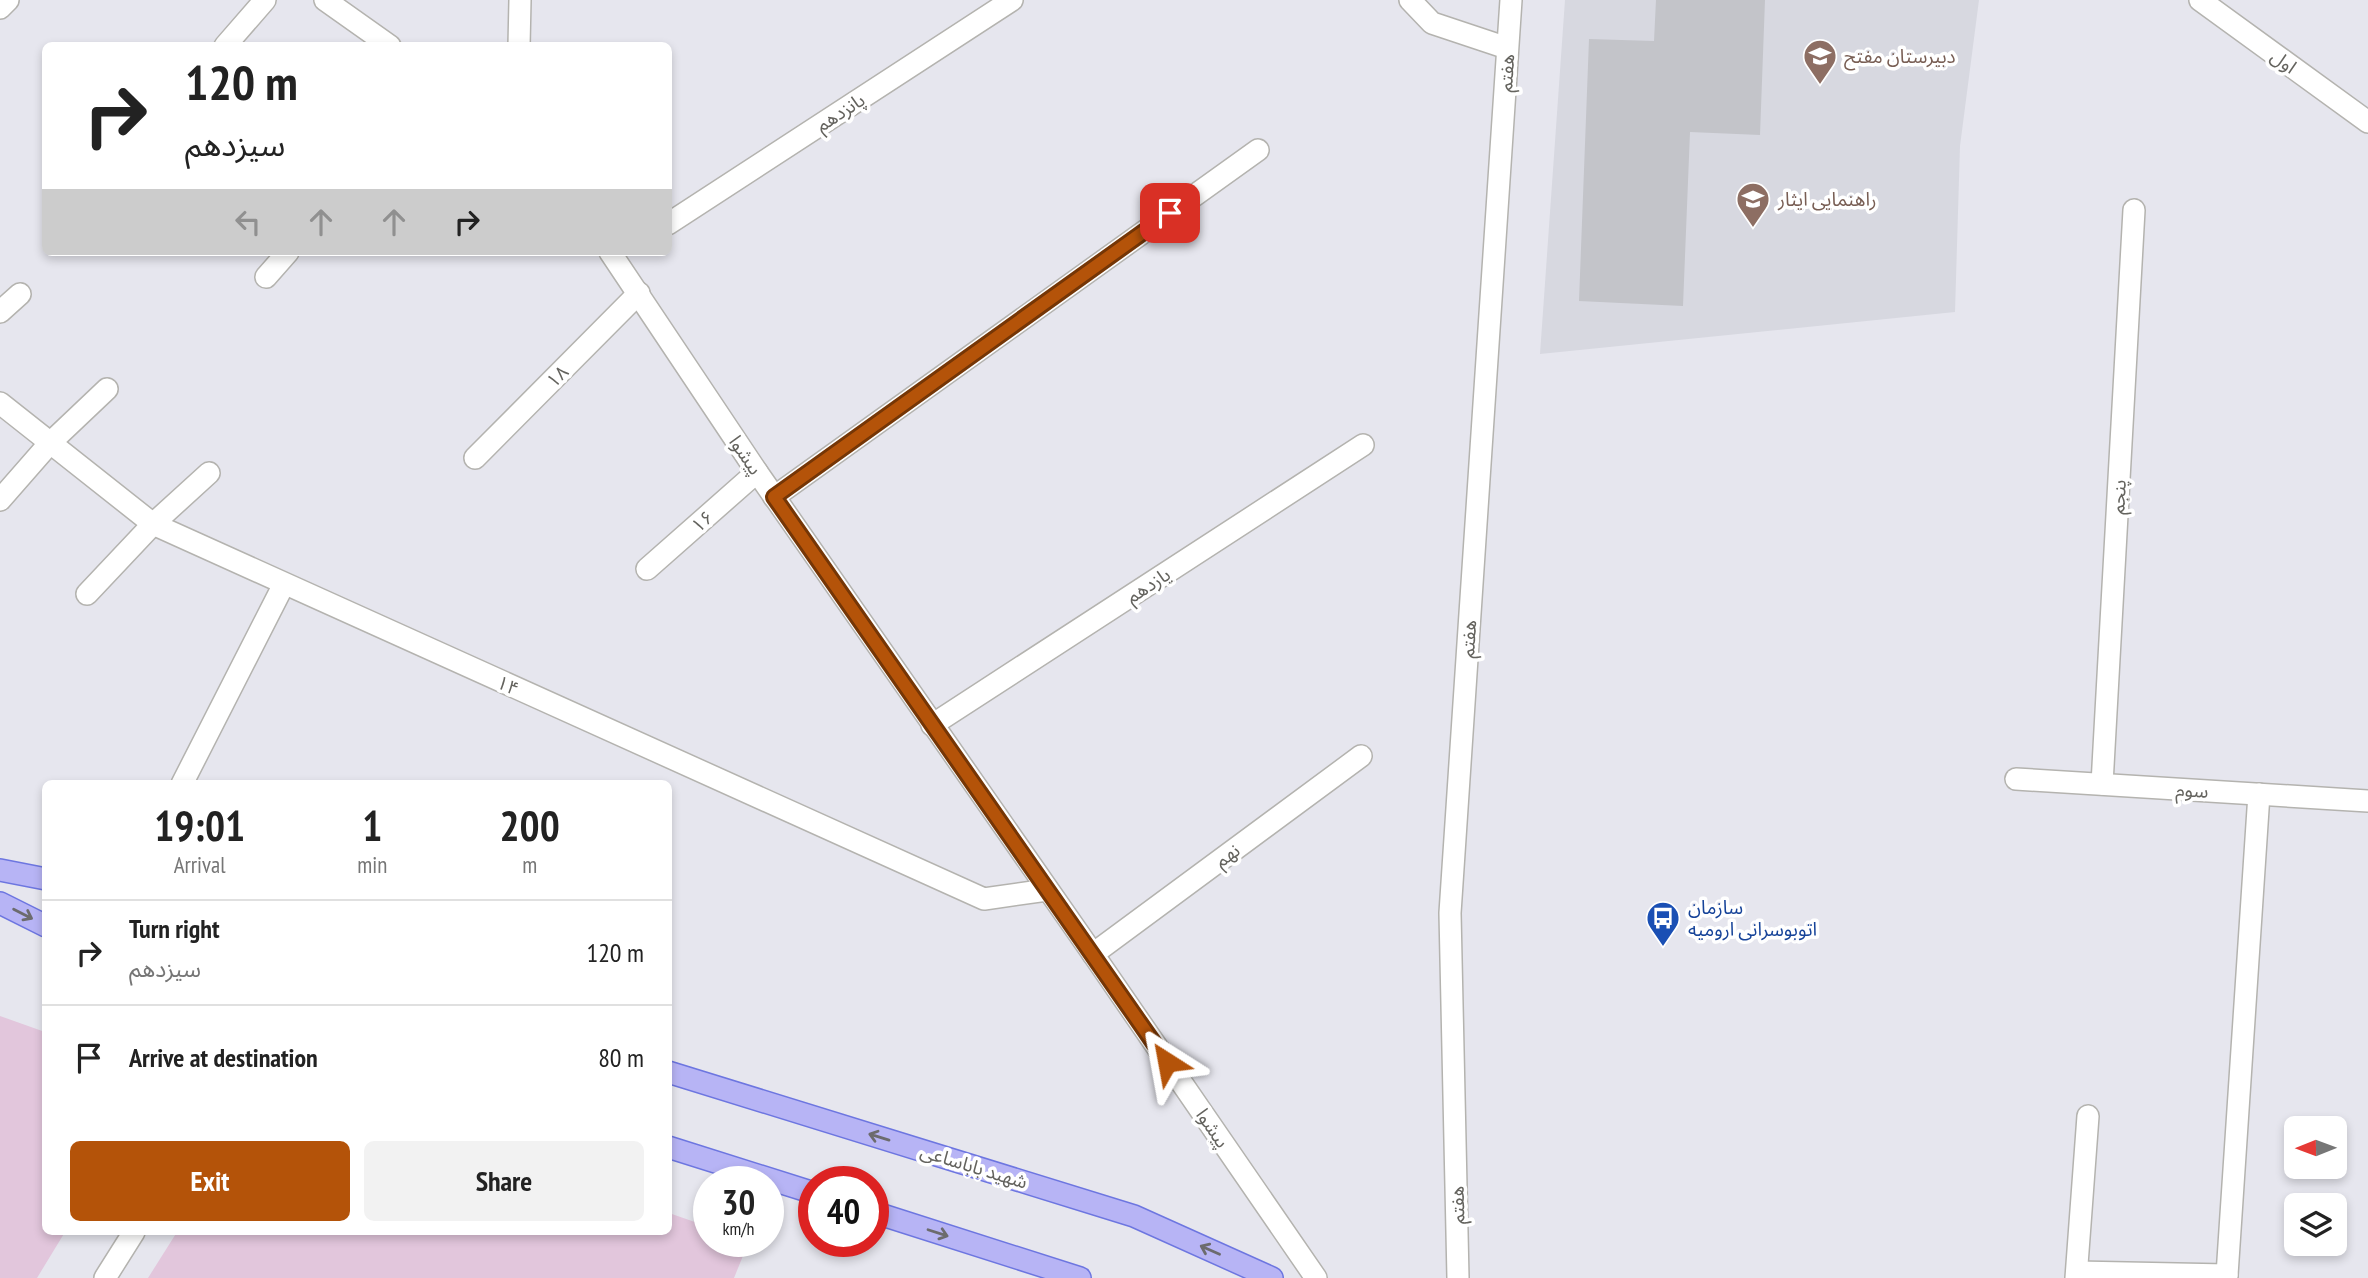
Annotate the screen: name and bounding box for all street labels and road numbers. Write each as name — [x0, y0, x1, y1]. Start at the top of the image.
street label: اول — [2266, 44, 2302, 78]
street label: هفتم — [1493, 53, 1522, 93]
street label: پانزدهم — [811, 87, 871, 139]
street label: ۱۸ — [541, 360, 573, 392]
street label: پیشوا — [723, 431, 768, 480]
street label: پنجم — [2105, 479, 2134, 515]
street label: ۱۶ — [686, 505, 718, 537]
street label: یازدهم — [1121, 562, 1176, 611]
street label: هفتم — [1455, 619, 1484, 659]
street label: ۱۴ — [493, 670, 523, 700]
street label: سوم — [2175, 777, 2209, 806]
street label: نهم — [1210, 838, 1246, 875]
street label: پیشوا — [1190, 1104, 1235, 1153]
street label: شهید باباساعی — [917, 1138, 1031, 1194]
street label: هفتم — [1445, 1186, 1472, 1224]

